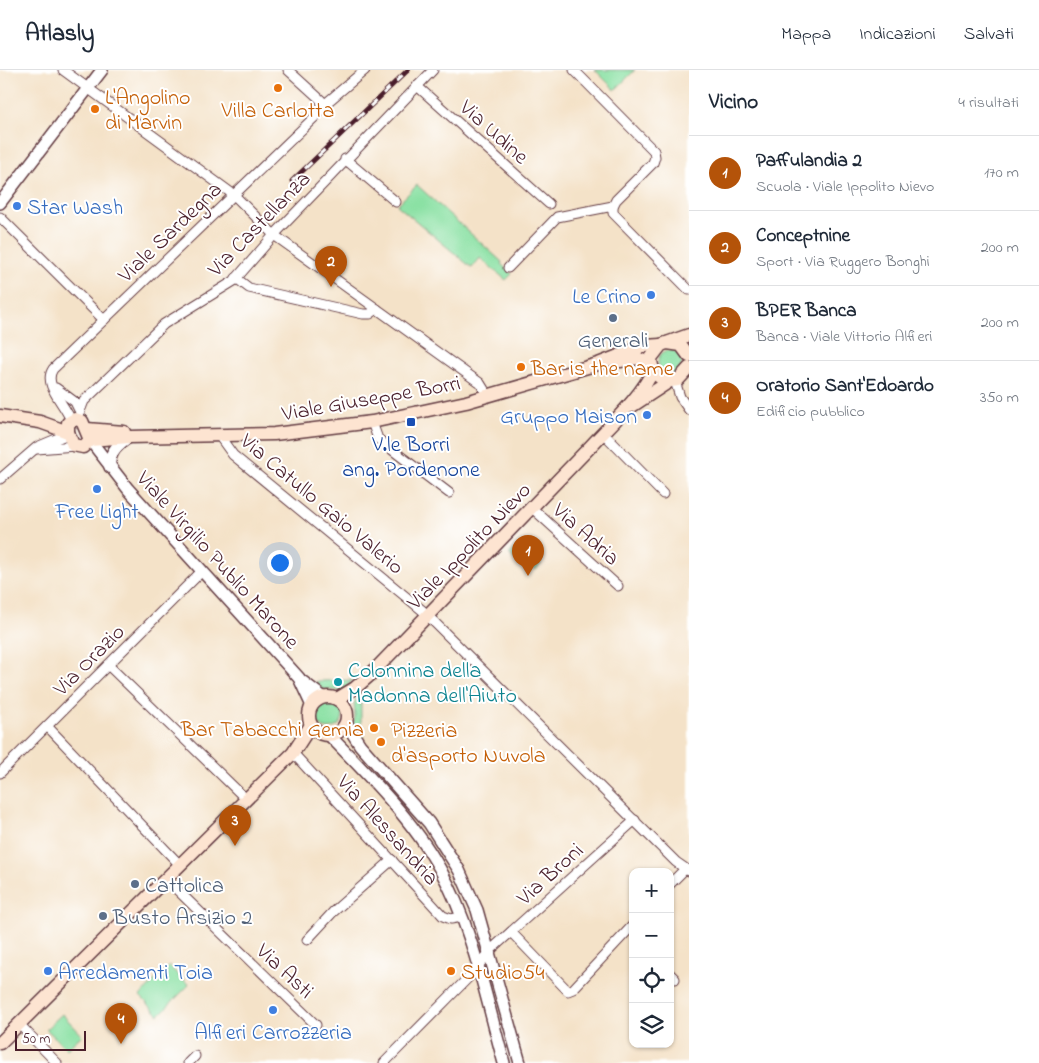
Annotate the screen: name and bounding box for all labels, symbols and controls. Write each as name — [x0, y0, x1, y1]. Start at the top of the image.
text: Atlasly — [25, 17, 94, 52]
text: Mappa — [781, 22, 831, 48]
text: Indicazioni — [859, 22, 936, 48]
text: Salvati — [964, 22, 1014, 48]
marker: Villa Carlotta — [272, 82, 284, 94]
place label: L'Angolino di Marvin — [105, 83, 190, 140]
text: Vicino — [709, 88, 758, 118]
text: 4 risultati — [958, 91, 1019, 115]
street label: Via Udine — [450, 93, 535, 173]
place label: Villa Carlotta — [221, 96, 334, 128]
marker: L'Angolino di Marvin — [89, 103, 101, 115]
text: Paffulandia 2 — [756, 148, 862, 175]
text: 1 — [722, 161, 728, 185]
text: 170 m — [984, 161, 1019, 185]
street label: Via Castellanza — [201, 165, 319, 286]
street label: Viale Sardegna — [111, 175, 231, 293]
text: Scuola · Viale Ippolito Nievo — [756, 175, 934, 199]
place label: Star Wash — [27, 193, 123, 225]
marker: Star Wash — [11, 200, 23, 212]
text: Conceptnine — [756, 223, 850, 250]
text: 2 — [721, 236, 729, 260]
text: 200 m — [981, 236, 1019, 260]
pin: 2 — [315, 246, 347, 287]
text: Sport · Via Ruggero Bonghi — [756, 250, 930, 274]
place label: Le Crino — [572, 282, 641, 314]
marker: Le Crino — [645, 289, 657, 301]
text: BPER Banca — [756, 298, 857, 325]
text: 3 — [722, 311, 728, 335]
text: 200 m — [981, 311, 1019, 335]
marker: Generali — [607, 312, 619, 324]
text: Banca · Viale Vittorio Alfieri — [756, 325, 932, 349]
place label: Generali — [578, 326, 648, 358]
place label: Bar is the name — [530, 354, 674, 386]
marker: Bar is the name — [515, 361, 527, 373]
street label: Viale Giuseppe Borri — [279, 368, 463, 432]
text: Oratorio Sant'Edoardo — [756, 373, 934, 400]
text: 4 — [722, 386, 728, 410]
text: 350 m — [980, 386, 1019, 410]
text: Edificio pubblico — [756, 400, 865, 424]
place label: Gruppo Maison — [500, 402, 637, 434]
marker: Gruppo Maison — [641, 409, 653, 421]
marker: V.le Borri ang. Pordenone — [405, 416, 417, 428]
street label: Via Catullo Gaio Valerio — [231, 426, 410, 584]
place label: V.le Borri ang. Pordenone — [342, 430, 480, 488]
street label: Viale Virgilio Publio Marone — [126, 464, 306, 658]
street label: Viale Ippolito Nievo — [400, 476, 540, 619]
marker: Free Light — [91, 483, 103, 495]
street label: Via Adria — [543, 495, 626, 574]
place label: Free Light — [54, 497, 139, 530]
pin: 1 — [512, 535, 544, 576]
your location — [267, 550, 293, 576]
street label: Via Orazio — [46, 618, 133, 705]
place label: Colonnina della Madonna dell'Aiuto — [348, 656, 517, 713]
marker: Colonnina della Madonna dell'Aiuto — [332, 676, 344, 688]
place label: Bar Tabacchi Gemia — [180, 715, 364, 747]
place label: Pizzeria d'asporto Nuvola — [391, 716, 546, 773]
marker: Bar Tabacchi Gemia — [368, 722, 380, 734]
marker: Pizzeria d'asporto Nuvola — [375, 736, 387, 748]
street label: Via Alessandria — [327, 768, 446, 894]
pin: 3 — [219, 805, 251, 846]
street label: Via Broni — [510, 836, 592, 915]
map controls — [629, 868, 674, 1048]
button: + — [629, 868, 674, 913]
place label: Cattolica — [145, 871, 224, 903]
marker: Cattolica — [129, 878, 141, 890]
place label: Busto Arsizio 2 — [112, 903, 253, 935]
marker: Busto Arsizio 2 — [97, 910, 109, 922]
button: − — [629, 913, 674, 958]
street label: Via Asti — [247, 936, 320, 1007]
place label: Arredamenti Toia — [58, 958, 213, 990]
place label: Studio54 — [461, 958, 544, 990]
button: locate — [629, 958, 674, 1003]
marker: Arredamenti Toia — [42, 965, 54, 977]
marker: Studio54 — [445, 965, 457, 977]
pin: 4 — [105, 1003, 137, 1044]
button: layers — [629, 1003, 674, 1048]
marker: Alfieri Carrozzeria — [267, 1004, 279, 1016]
place label: Alfieri Carrozzeria — [194, 1018, 352, 1050]
scale bar — [15, 1028, 86, 1051]
text: 50 m — [22, 1029, 50, 1050]

